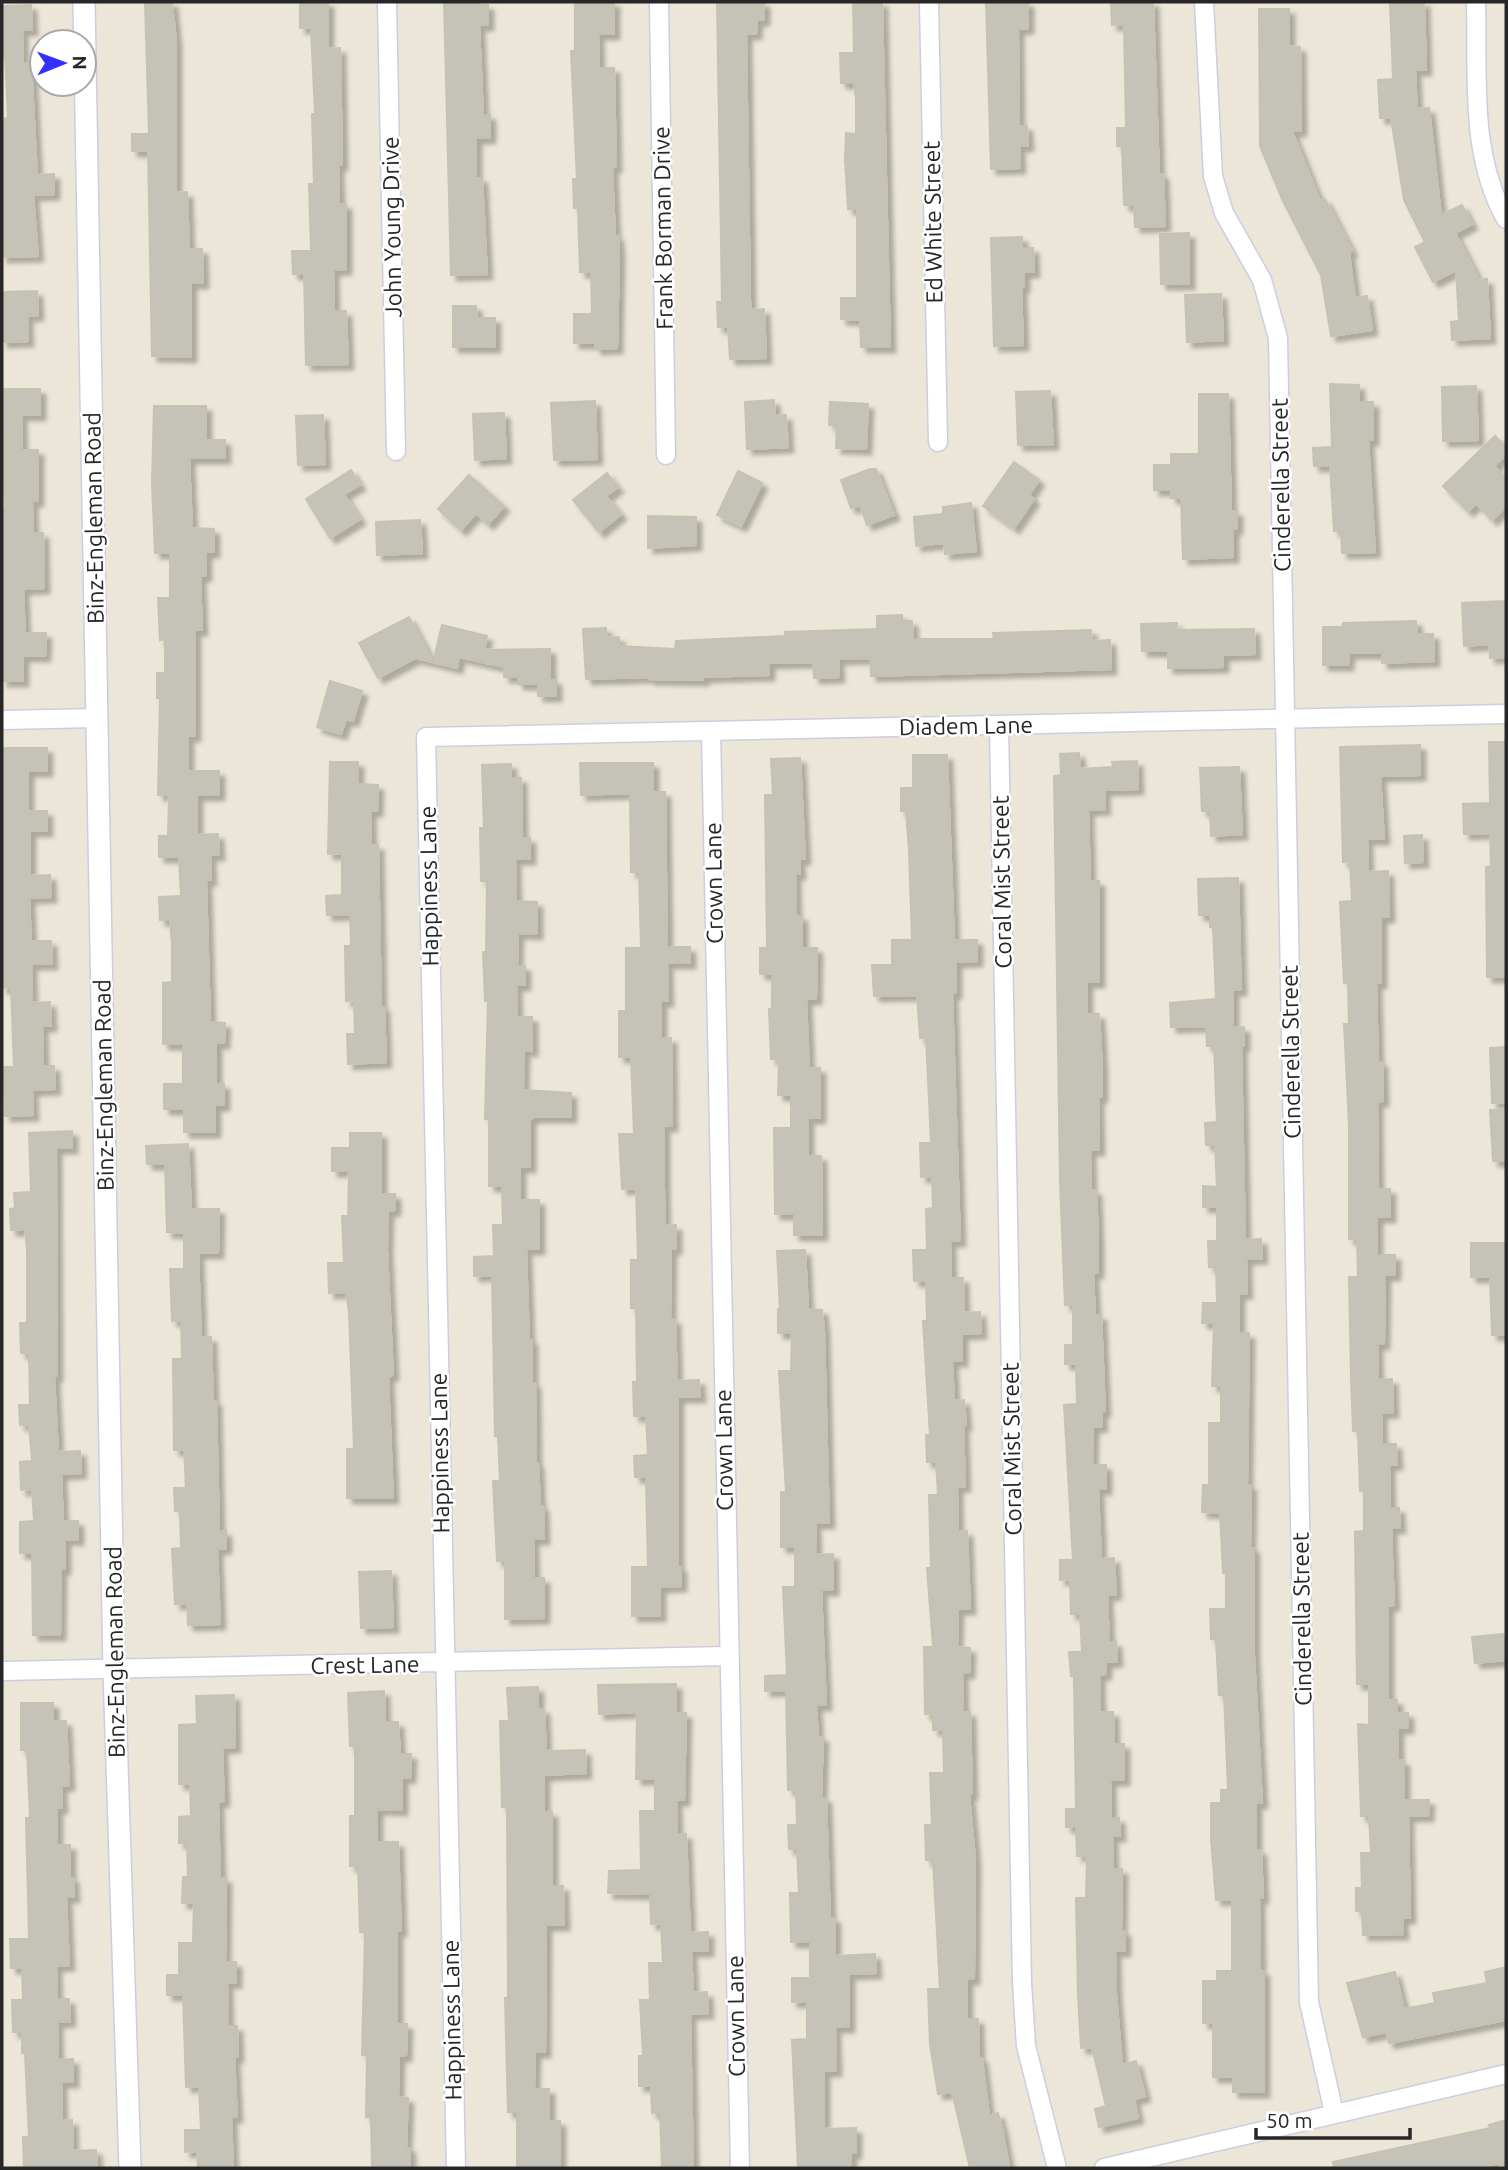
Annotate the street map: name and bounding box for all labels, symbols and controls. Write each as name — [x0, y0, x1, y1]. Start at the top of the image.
north arrow — [28, 28, 98, 98]
text: N — [69, 55, 91, 70]
street label: Frank Borman Drive — [648, 126, 677, 330]
street label: John Young Drive — [377, 136, 406, 318]
street label: Ed White Street — [919, 141, 946, 304]
street label: Cinderella Street — [1266, 398, 1295, 572]
street label: Binz-Engleman Road — [79, 412, 108, 624]
street label: Diadem Lane — [899, 712, 1033, 739]
street label: Coral Mist Street — [987, 795, 1016, 969]
street label: Happiness Lane — [415, 805, 442, 967]
street label: Crown Lane — [700, 822, 727, 944]
street label: Cinderella Street — [1276, 965, 1305, 1139]
street label: Binz-Engleman Road — [89, 979, 118, 1191]
street label: Coral Mist Street — [997, 1362, 1026, 1536]
street label: Happiness Lane — [426, 1372, 453, 1534]
street label: Crown Lane — [710, 1389, 737, 1511]
street label: Cinderella Street — [1287, 1532, 1316, 1706]
street label: Binz-Engleman Road — [100, 1546, 129, 1758]
street label: Crest Lane — [310, 1651, 420, 1678]
street label: Happiness Lane — [438, 1939, 465, 2101]
street label: Crown Lane — [722, 1955, 749, 2077]
scale bar — [1256, 2096, 1410, 2140]
text: 50 m — [1266, 2108, 1313, 2132]

